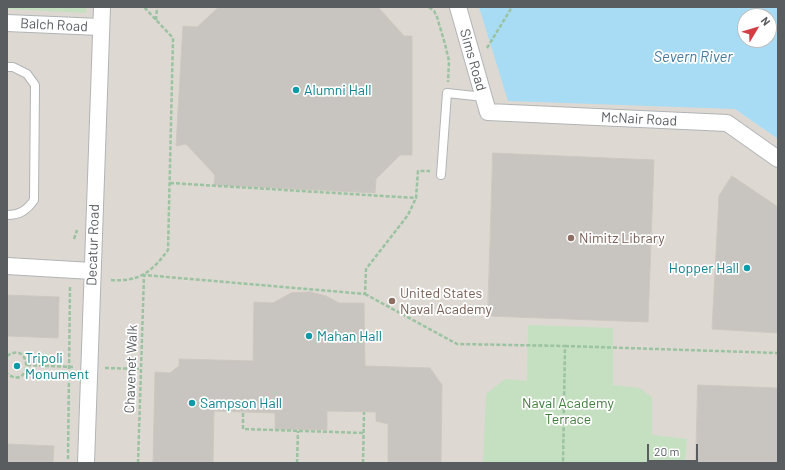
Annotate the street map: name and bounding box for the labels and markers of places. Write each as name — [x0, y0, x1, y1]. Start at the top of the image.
place label: Alumni Hall — [304, 82, 371, 98]
marker: Alumni Hall — [291, 85, 301, 95]
place label: Nimitz Library — [579, 230, 665, 246]
marker: Nimitz Library — [566, 233, 576, 243]
place label: Hopper Hall — [669, 260, 739, 276]
marker: Hopper Hall — [742, 263, 752, 273]
place label: United States Naval Academy — [400, 285, 492, 318]
marker: United States Naval Academy — [387, 296, 397, 306]
place label: Mahan Hall — [317, 328, 382, 344]
marker: Mahan Hall — [304, 331, 314, 341]
place label: Tripoli Monument — [25, 350, 89, 382]
marker: Tripoli Monument — [12, 361, 22, 371]
place label: Sampson Hall — [200, 395, 282, 411]
marker: Sampson Hall — [187, 398, 197, 408]

